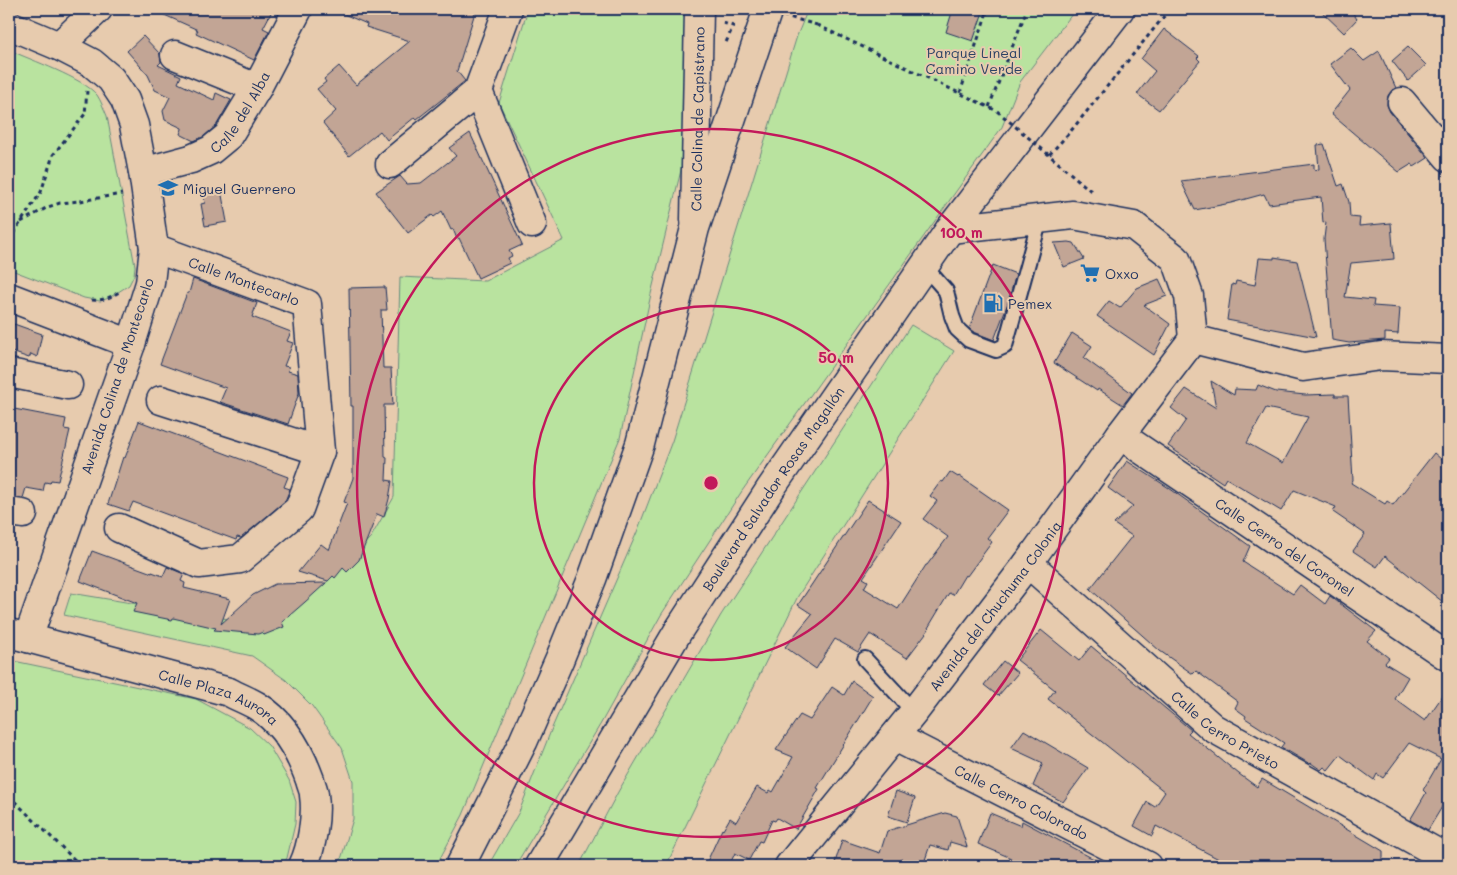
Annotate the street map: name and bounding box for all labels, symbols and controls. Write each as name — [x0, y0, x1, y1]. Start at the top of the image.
street label: Calle Colina de Capistrano — [686, 27, 708, 211]
park label: Parque Lineal Camino Verde — [926, 43, 1022, 78]
street label: Calle del Alba — [205, 68, 274, 157]
school or university icon: Miguel Guerrero — [157, 177, 179, 199]
place label: Miguel Guerrero — [183, 179, 296, 198]
text: 100 m — [939, 222, 983, 242]
street label: Calle Montecarlo — [186, 252, 302, 310]
supermarket icon: Oxxo — [1079, 262, 1101, 284]
place label: Oxxo — [1105, 264, 1139, 283]
street label: Avenida Colina de Montecarlo — [76, 275, 158, 477]
fuel station icon: Pemex — [982, 292, 1004, 314]
place label: Pemex — [1008, 294, 1052, 313]
text: 50 m — [818, 347, 854, 367]
street label: Boulevard Salvador Rosas Magallón — [697, 383, 848, 594]
centre of rings — [702, 474, 720, 492]
street label: Calle Cerro del Coronel — [1212, 493, 1358, 600]
street label: Avenida del Chuchuma Colonia — [924, 516, 1065, 695]
street label: Calle Plaza Aurora — [157, 664, 283, 729]
street label: Calle Cerro Prieto — [1167, 686, 1283, 773]
street label: Calle Cerro Colorado — [951, 760, 1092, 843]

